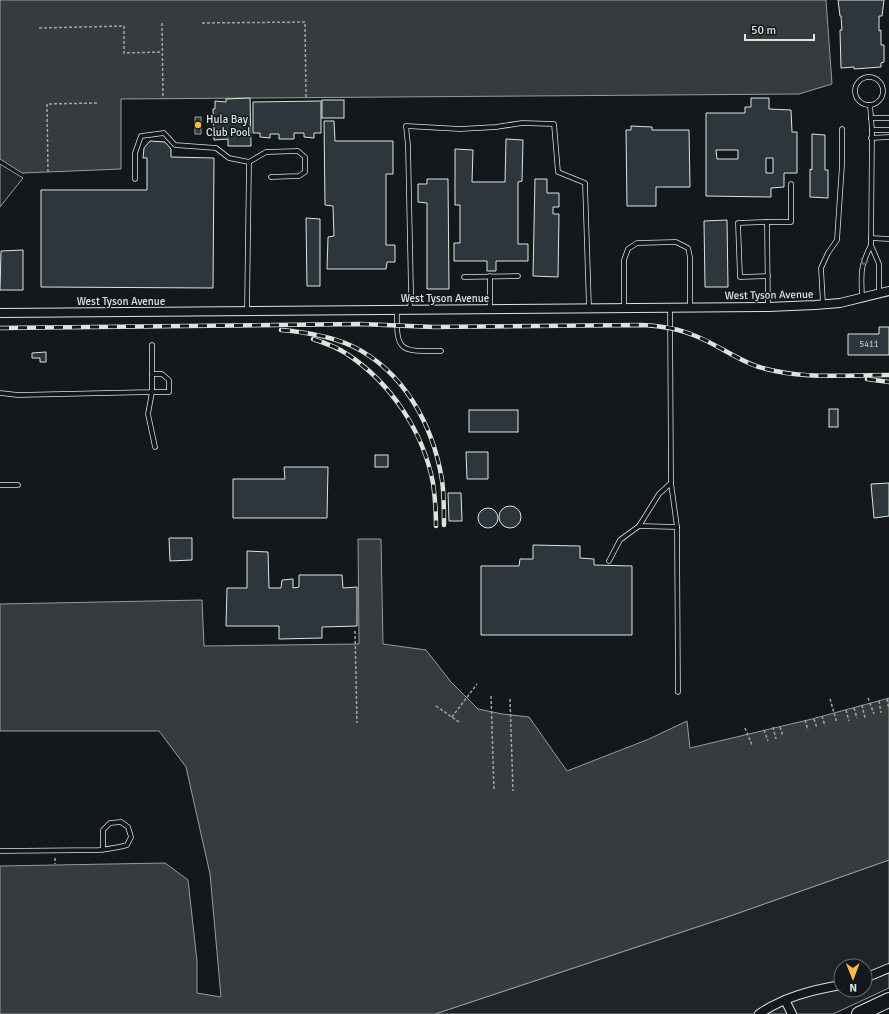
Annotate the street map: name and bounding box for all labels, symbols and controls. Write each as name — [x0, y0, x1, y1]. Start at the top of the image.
scale bar — [745, 16, 814, 42]
text: 50 m — [751, 23, 776, 38]
place label: Hula Bay Club Pool — [206, 113, 251, 139]
marker: Hula Bay Club Pool — [193, 120, 203, 130]
one-way arrow — [860, 258, 869, 265]
street label: West Tyson Avenue — [725, 288, 813, 302]
street label: West Tyson Avenue — [401, 292, 489, 305]
street label: West Tyson Avenue — [77, 295, 165, 308]
house number: 5411 — [859, 339, 879, 350]
north arrow — [833, 958, 873, 998]
text: N — [849, 981, 857, 994]

